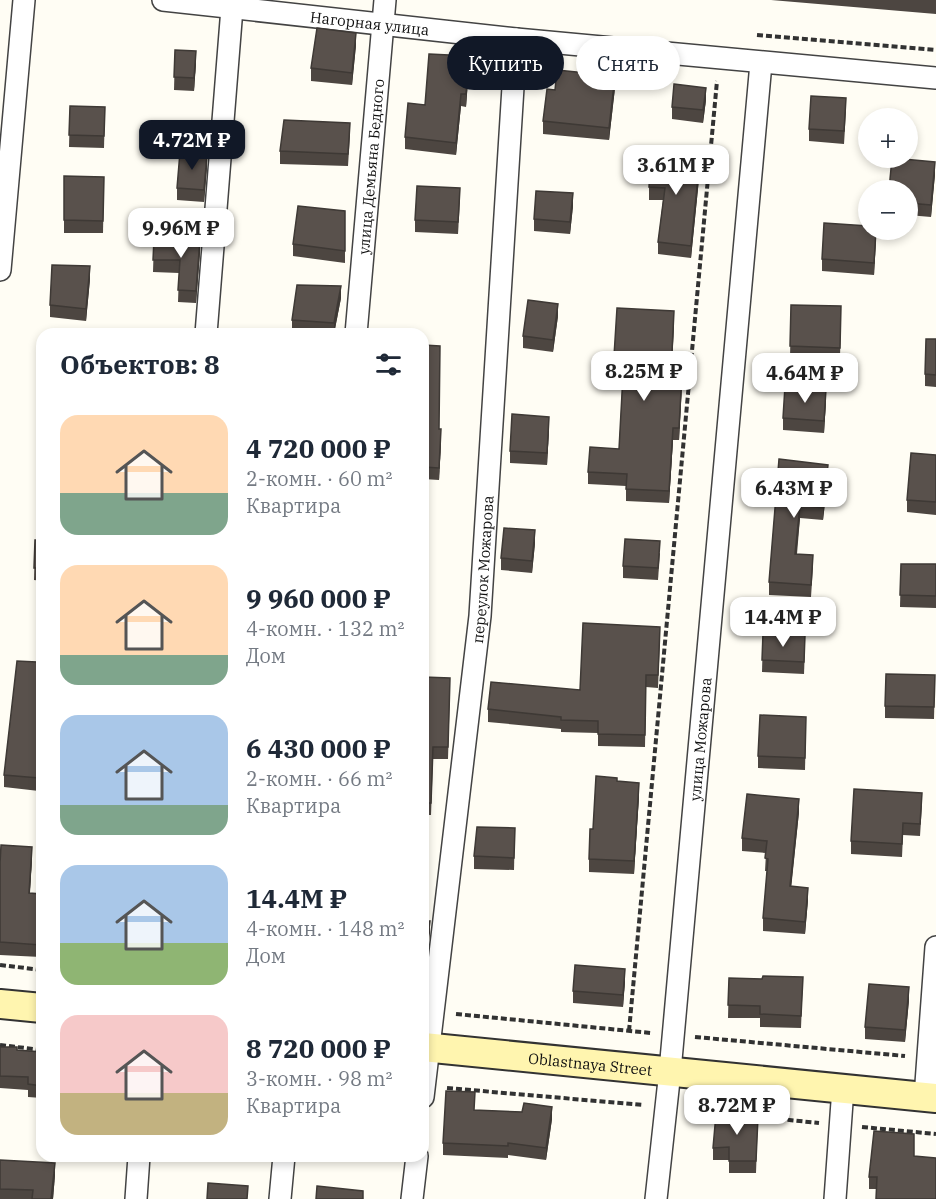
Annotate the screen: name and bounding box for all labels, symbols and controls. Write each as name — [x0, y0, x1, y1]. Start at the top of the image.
street label: Нагорная улица — [309, 7, 430, 39]
chip: Купить — [447, 36, 564, 90]
chip: Снять — [576, 36, 680, 90]
street label: улица Демьяна Бедного — [353, 78, 388, 255]
map controls — [858, 108, 918, 240]
button: + — [858, 108, 918, 168]
pin: 4.72M ₽ — [137, 120, 247, 171]
text: 4.72M ₽ — [153, 126, 231, 153]
pin: 3.61M ₽ — [621, 145, 731, 196]
text: 3.61M ₽ — [637, 151, 715, 178]
button: − — [858, 180, 918, 240]
pin: 9.96M ₽ — [126, 208, 236, 259]
text: 9.96M ₽ — [142, 214, 220, 241]
text: Объектов: 8 — [60, 347, 220, 381]
icon: filters — [372, 348, 405, 381]
pin: 8.25M ₽ — [589, 351, 699, 402]
pin: 4.64M ₽ — [750, 353, 860, 404]
text: 8.25M ₽ — [605, 357, 683, 384]
text: 4.64M ₽ — [766, 359, 844, 386]
text: 4 720 000 ₽ — [246, 431, 391, 465]
icon: home — [108, 439, 180, 511]
text: 2-комн. · 60 m² — [246, 465, 393, 492]
pin: 6.43M ₽ — [739, 468, 849, 519]
text: 6.43M ₽ — [755, 474, 833, 501]
text: Квартира — [246, 492, 341, 519]
street label: переулок Можарова — [467, 495, 497, 644]
text: 9 960 000 ₽ — [246, 581, 391, 615]
icon: home — [108, 589, 180, 661]
pin: 14.4M ₽ — [728, 597, 838, 648]
text: 14.4M ₽ — [744, 603, 822, 630]
text: 4-комн. · 132 m² — [246, 615, 405, 642]
text: Дом — [246, 642, 286, 669]
street label: улица Можарова — [685, 677, 715, 802]
text: 6 430 000 ₽ — [246, 731, 391, 765]
icon: home — [108, 739, 180, 811]
text: 2-комн. · 66 m² — [246, 765, 393, 792]
text: Квартира — [246, 792, 341, 819]
text: 14.4M ₽ — [246, 881, 347, 915]
icon: home — [108, 889, 180, 961]
text: 4-комн. · 148 m² — [246, 915, 405, 942]
text: Дом — [246, 942, 286, 969]
text: 8 720 000 ₽ — [246, 1031, 391, 1065]
icon: home — [108, 1039, 180, 1111]
street label: Oblastnaya Street — [527, 1048, 653, 1079]
text: 3-комн. · 98 m² — [246, 1065, 393, 1092]
pin: 8.72M ₽ — [682, 1085, 792, 1136]
text: 8.72M ₽ — [698, 1091, 776, 1118]
text: Квартира — [246, 1092, 341, 1119]

